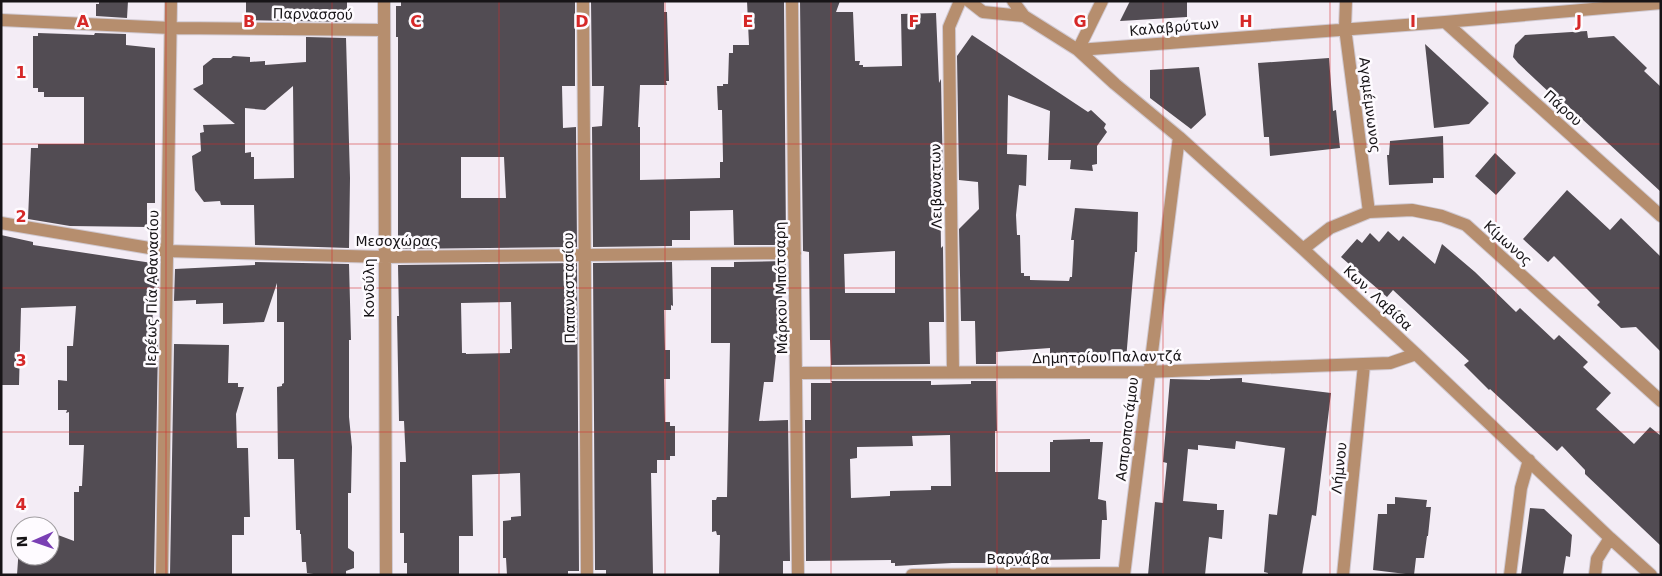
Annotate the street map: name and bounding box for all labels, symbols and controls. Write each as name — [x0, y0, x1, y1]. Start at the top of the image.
street label: Παρνασσού — [273, 5, 353, 23]
text: A — [77, 12, 90, 31]
text: B — [243, 12, 255, 31]
text: C — [410, 12, 422, 31]
text: D — [575, 12, 589, 31]
text: E — [743, 12, 753, 31]
text: F — [909, 12, 919, 31]
text: G — [1073, 12, 1087, 31]
text: H — [1239, 12, 1253, 31]
text: I — [1410, 12, 1416, 31]
text: J — [1575, 12, 1582, 31]
street label: Καλαβρύτων — [1129, 15, 1220, 39]
street label: Αγαμέμνωνος — [1356, 56, 1384, 154]
text: 1 — [15, 63, 27, 82]
street label: Πάρου — [1541, 87, 1585, 129]
street label: Λειβανατων — [927, 143, 945, 229]
text: 2 — [15, 207, 27, 226]
street label: Ιερέως Πία Αθανασίου — [143, 210, 161, 366]
street label: Κίμωνος — [1481, 217, 1535, 269]
street label: Μάρκου Μπότσαρη — [772, 221, 790, 355]
street label: Παπαναστασίου — [560, 232, 578, 344]
street label: Μεσοχώρας — [355, 233, 439, 249]
street label: Κονδύλη — [361, 258, 377, 318]
street label: Κων. Λαβίδα — [1340, 262, 1416, 334]
street label: Δημητρίου Παλαντζά — [1032, 348, 1182, 366]
text: 3 — [15, 351, 27, 370]
street label: Ασπροποτάμου — [1113, 376, 1141, 482]
street label: Λήμνου — [1328, 441, 1350, 495]
text: 4 — [15, 495, 27, 514]
north arrow — [10, 516, 60, 566]
text: N — [14, 535, 30, 548]
street label: Βαρνάβα — [987, 551, 1049, 567]

